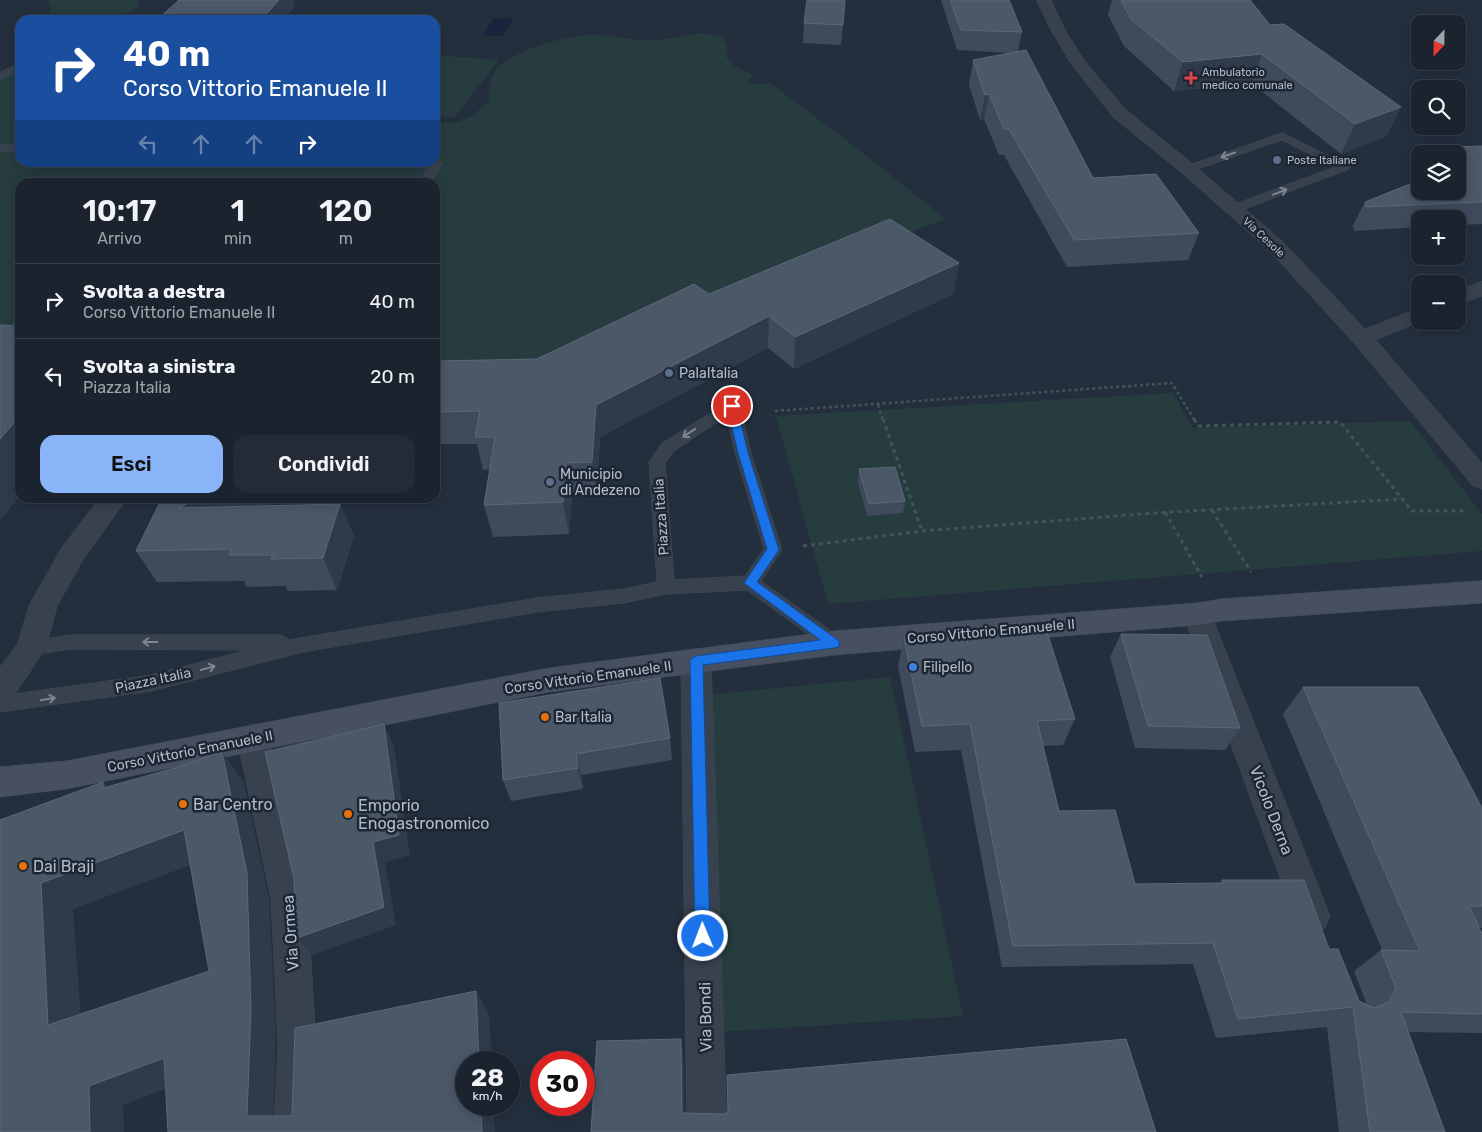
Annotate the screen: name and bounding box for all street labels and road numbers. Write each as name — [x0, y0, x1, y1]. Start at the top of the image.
street label: Via Cesole — [1240, 215, 1287, 260]
street label: Piazza Italia — [650, 478, 673, 556]
street label: Corso Vittorio Emanuele II — [906, 616, 1076, 647]
street label: Corso Vittorio Emanuele II — [504, 657, 673, 698]
street label: Piazza Italia — [114, 664, 193, 697]
street label: Corso Vittorio Emanuele II — [106, 727, 274, 776]
street label: Vicolo Derna — [1246, 763, 1297, 857]
street label: Via Ormea — [278, 894, 303, 972]
street label: Via Bondi — [695, 982, 716, 1052]

